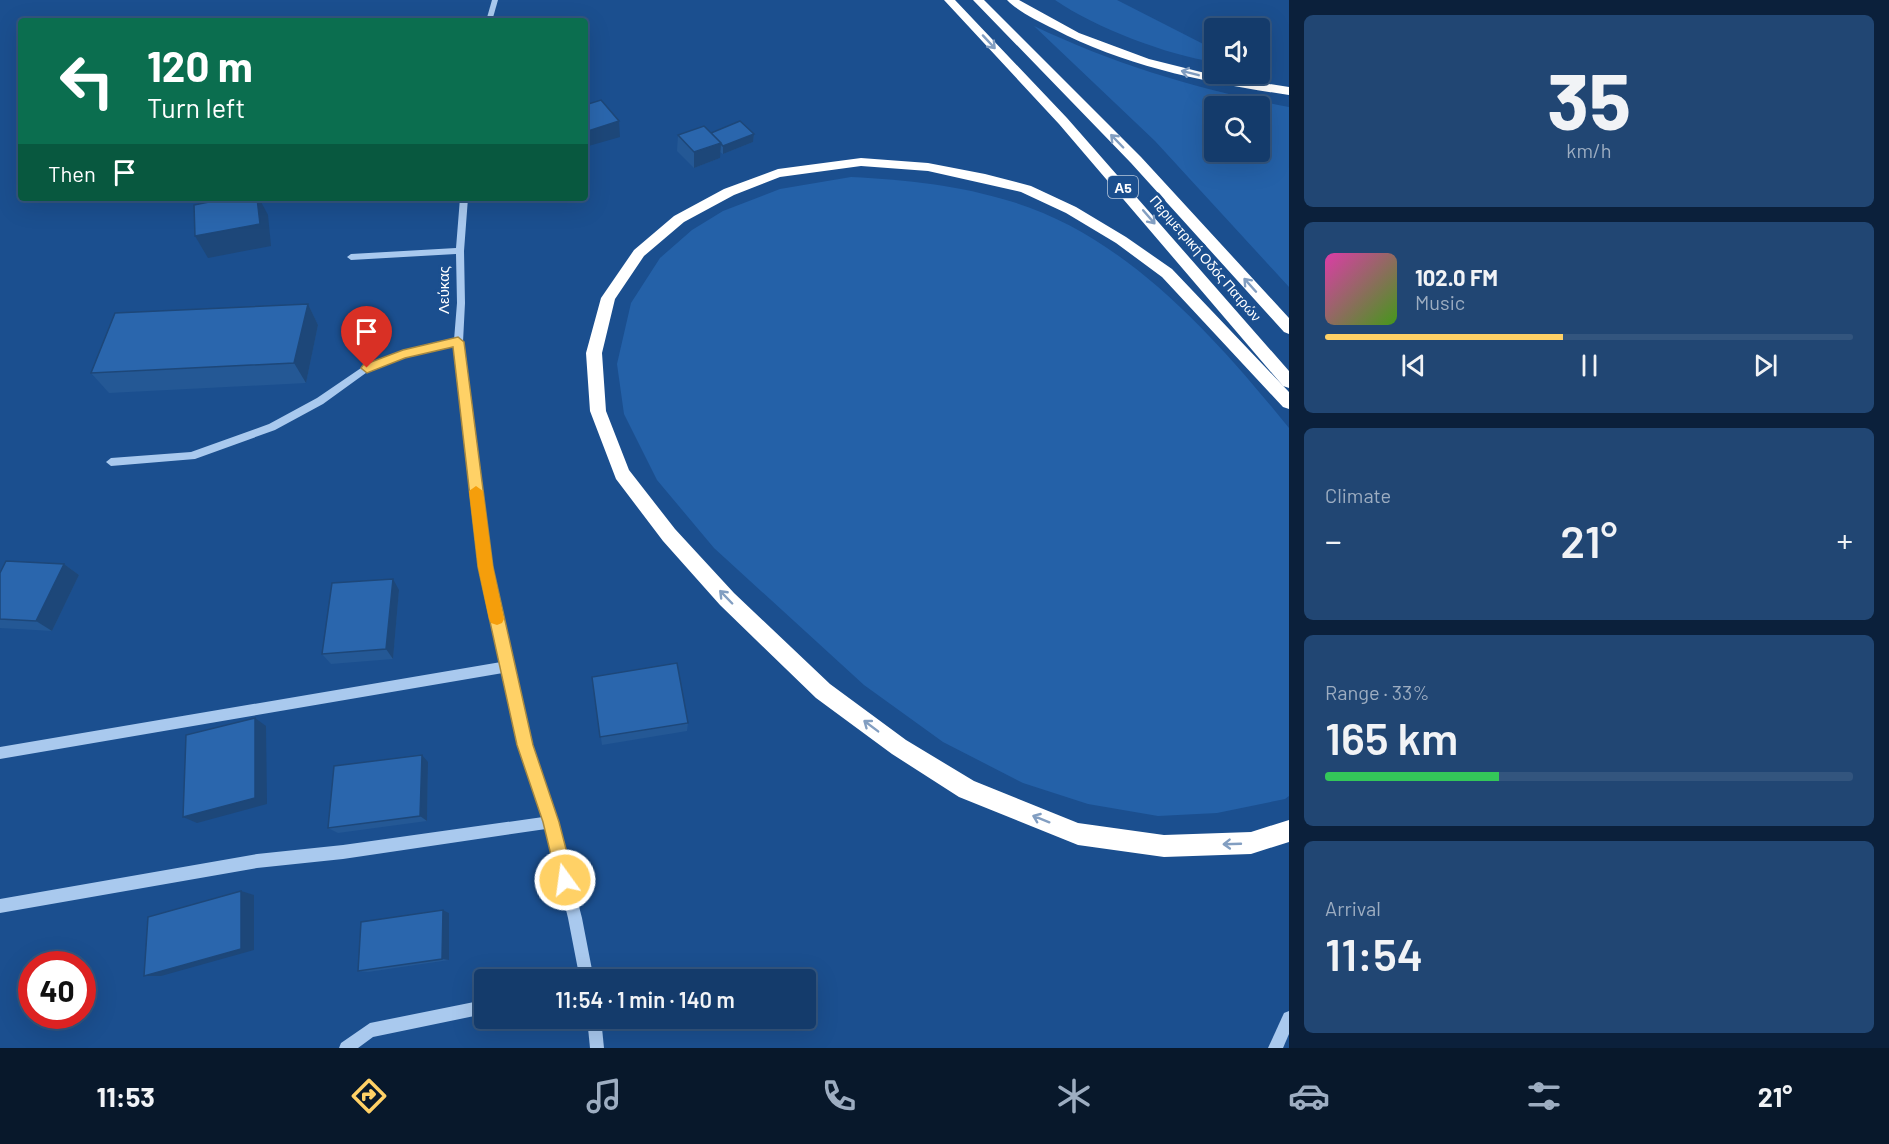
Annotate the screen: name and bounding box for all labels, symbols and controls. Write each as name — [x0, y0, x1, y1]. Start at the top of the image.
map controls — [1204, 18, 1270, 162]
button: sound — [1204, 18, 1270, 84]
one-way arrow — [982, 35, 996, 50]
text: 120 m — [147, 40, 253, 90]
icon: left — [48, 42, 126, 120]
text: 35 — [1547, 52, 1631, 146]
one-way arrow — [1181, 66, 1200, 78]
text: Turn left — [147, 91, 245, 123]
button: search — [1204, 96, 1270, 162]
one-way arrow — [1110, 134, 1125, 149]
text: km/h — [1566, 138, 1612, 162]
icon: arrive — [108, 156, 141, 189]
text: Then — [48, 160, 96, 186]
road number: Α5 — [1108, 176, 1138, 198]
street label: Περιμετρική Οδός Πατρών — [1147, 192, 1265, 324]
one-way arrow — [1142, 209, 1156, 224]
text: 102.0 FM — [1415, 264, 1498, 290]
street label: Λεύκας — [434, 266, 452, 314]
one-way arrow — [1242, 277, 1257, 292]
text: Music — [1415, 290, 1465, 314]
pin — [341, 306, 392, 368]
icon: arrive — [350, 315, 383, 348]
icon: previous — [1397, 349, 1430, 382]
icon: pause — [1573, 349, 1606, 382]
icon: next — [1749, 349, 1782, 382]
text: Climate — [1325, 483, 1391, 507]
text: 21° — [1560, 513, 1618, 567]
text: − — [1325, 520, 1342, 560]
text: + — [1836, 520, 1853, 560]
one-way arrow — [718, 589, 733, 604]
text: Range · 33% — [1325, 680, 1429, 704]
text: 165 km — [1325, 710, 1458, 764]
one-way arrow — [863, 720, 879, 733]
one-way arrow — [1032, 813, 1051, 824]
one-way arrow — [1223, 838, 1243, 849]
position arrow — [533, 848, 597, 912]
text: Arrival — [1325, 896, 1381, 920]
text: 11:54 — [1325, 926, 1423, 980]
speed limit sign: 40 — [18, 951, 96, 1029]
text: 11:54 · 1 min · 140 m — [555, 986, 735, 1012]
icon: directions — [348, 1075, 390, 1117]
icon: music — [583, 1075, 625, 1117]
icon: phone — [818, 1075, 860, 1117]
icon: climate — [1053, 1075, 1095, 1117]
icon: car — [1288, 1075, 1330, 1117]
icon: filters — [1523, 1075, 1565, 1117]
text: 11:53 — [97, 1080, 155, 1112]
text: 21° — [1758, 1080, 1792, 1112]

